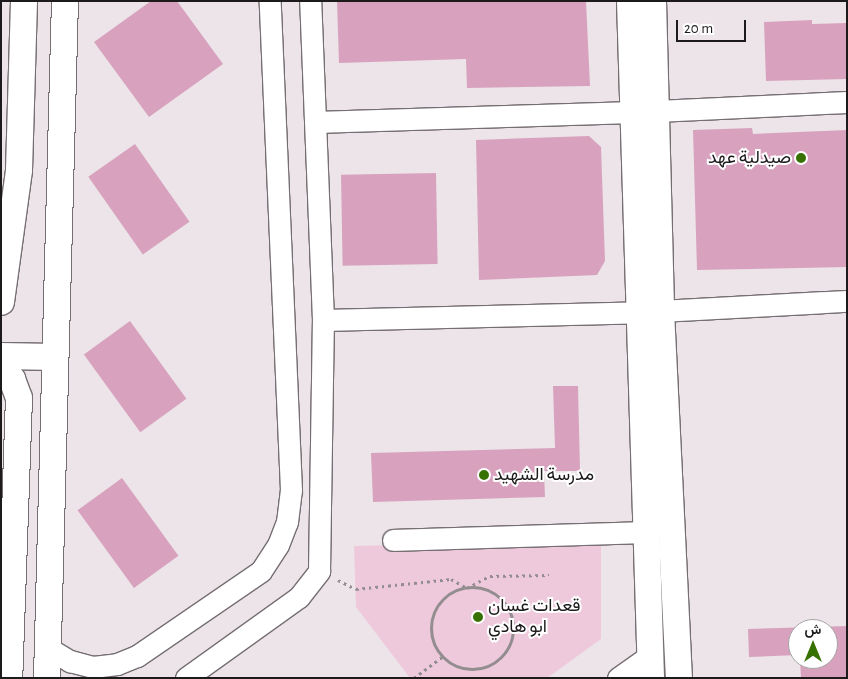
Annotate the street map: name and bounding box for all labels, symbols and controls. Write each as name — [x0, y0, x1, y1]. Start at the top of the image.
scale bar — [678, 10, 748, 42]
text: 20 m — [684, 21, 713, 36]
place label: صيدلية عهد — [708, 147, 791, 169]
marker: صيدلية عهد — [795, 152, 807, 164]
place label: مدرسة الشهيد — [494, 464, 594, 486]
marker: مدرسة الشهيد — [478, 469, 490, 481]
place label: قعدات غسان ابو هادي — [488, 596, 580, 638]
marker: قعدات غسان ابو هادي — [472, 611, 484, 623]
north arrow — [788, 619, 838, 669]
text: ش — [805, 623, 821, 637]

